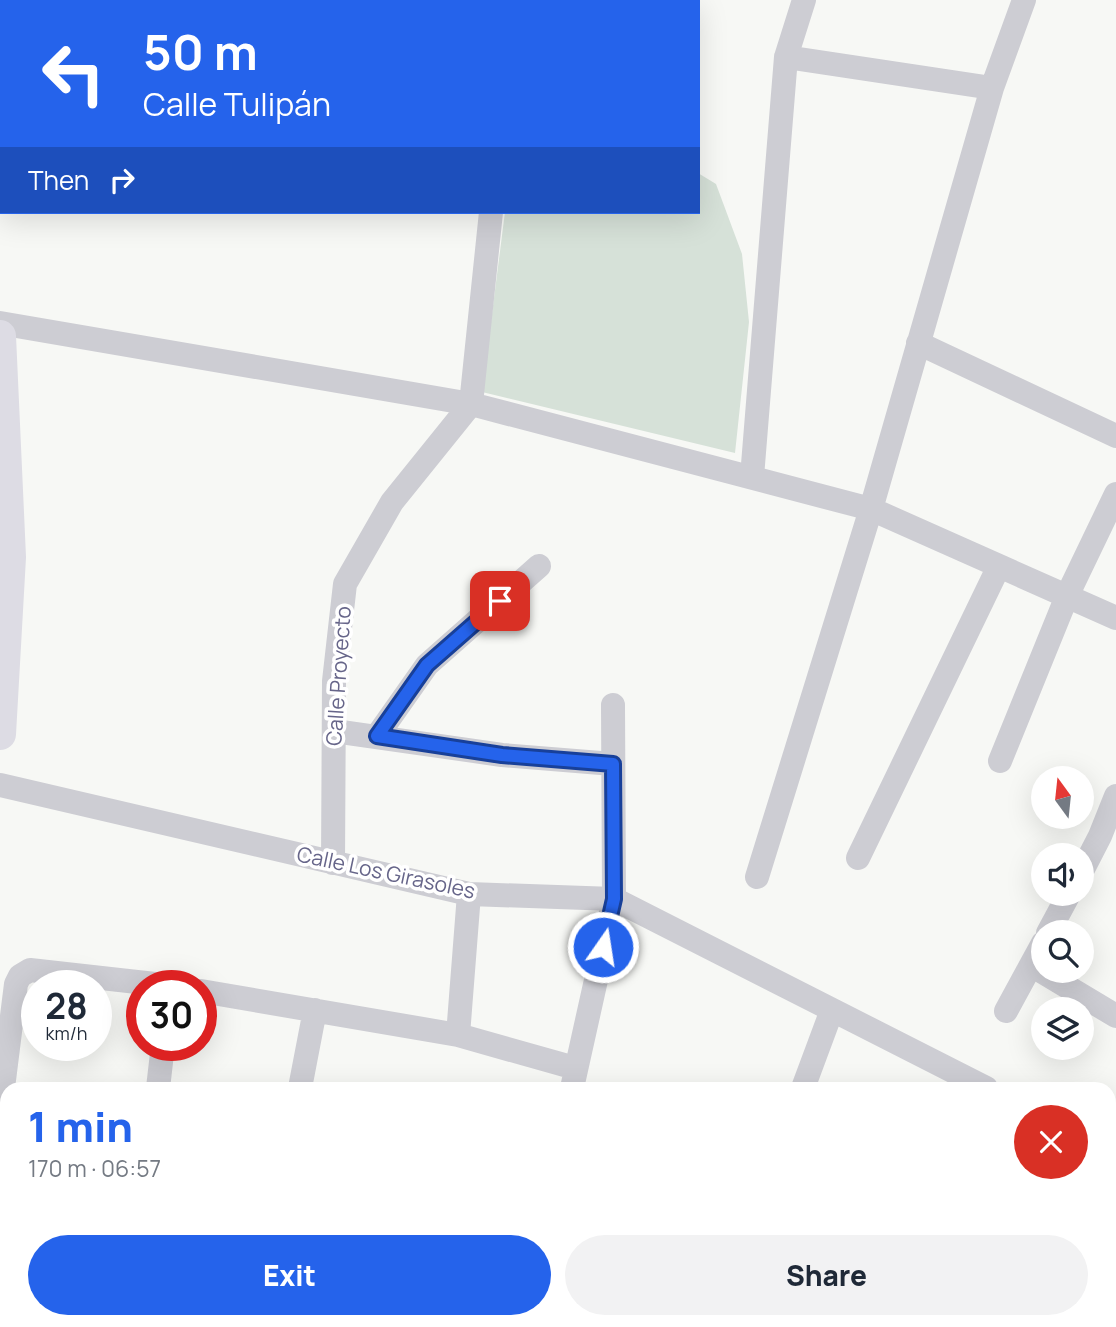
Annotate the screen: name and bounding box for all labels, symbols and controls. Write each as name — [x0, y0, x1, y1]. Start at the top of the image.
text: 50 m — [143, 18, 258, 85]
icon: left — [28, 28, 119, 119]
text: Calle Tulipán — [143, 82, 331, 126]
icon: right — [103, 161, 141, 199]
text: Then — [28, 162, 89, 198]
pin — [470, 571, 530, 631]
icon: arrive — [481, 582, 519, 620]
street label: Calle Proyecto — [319, 605, 357, 747]
north arrow — [1031, 766, 1094, 830]
map controls — [1031, 766, 1094, 1060]
street label: Calle Los Girasoles — [295, 839, 478, 905]
button: sound — [1031, 843, 1094, 906]
position arrow — [566, 910, 640, 984]
button: search — [1031, 920, 1094, 983]
speed limit sign: 30 — [126, 970, 217, 1061]
text: 28 — [45, 982, 88, 1030]
button: layers — [1031, 997, 1094, 1060]
text: km/h — [46, 1021, 87, 1045]
text: 1 min — [28, 1097, 133, 1155]
button: close — [1014, 1105, 1088, 1179]
text: 170 m · 06:57 — [28, 1152, 161, 1184]
button: Exit — [28, 1235, 551, 1315]
button: Share — [565, 1235, 1088, 1315]

